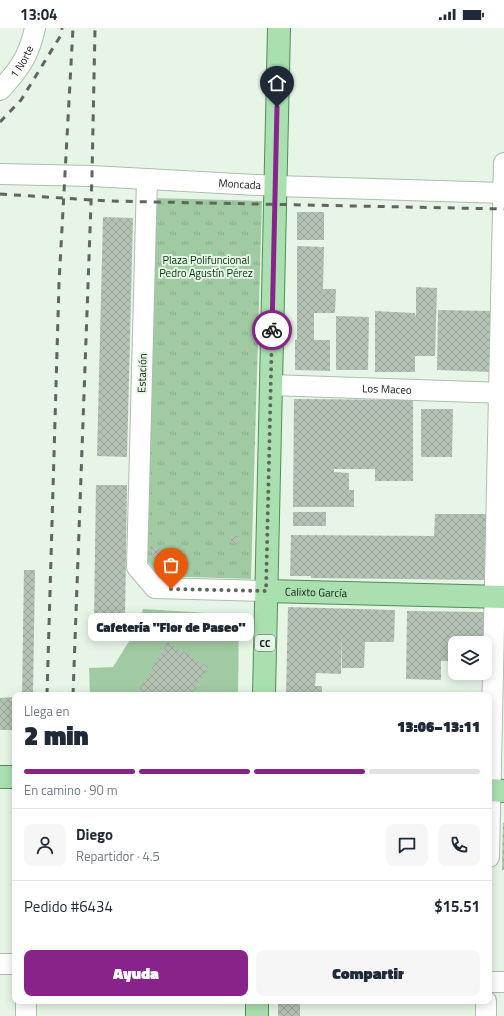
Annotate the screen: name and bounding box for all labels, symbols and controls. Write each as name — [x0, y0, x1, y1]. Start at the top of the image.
text: 13:04 — [20, 3, 57, 26]
street label: 1 Norte — [6, 43, 37, 81]
pin — [260, 66, 294, 107]
icon: home — [266, 72, 288, 94]
street label: Moncada — [218, 175, 262, 193]
park label: Plaza Polifuncional Pedro Agustín Pérez — [159, 252, 253, 281]
courier — [252, 310, 292, 350]
icon: bike — [261, 319, 283, 341]
street label: Estación — [133, 353, 151, 393]
street label: Los Maceo — [362, 380, 412, 398]
pin — [154, 548, 188, 589]
icon: bag — [160, 554, 182, 576]
street label: Calixto García — [285, 583, 348, 601]
callout: Cafetería "Flor de Paseo" — [88, 613, 254, 641]
text: Cafetería "Flor de Paseo" — [96, 617, 246, 637]
road number: CC — [255, 635, 275, 651]
map controls — [448, 636, 492, 680]
button: layers — [448, 636, 492, 680]
text: Llega en — [24, 701, 69, 721]
text: 13:06–13:11 — [397, 715, 480, 738]
text: 2 min — [24, 716, 89, 755]
text: En camino · 90 m — [24, 780, 118, 800]
text: Diego — [76, 823, 113, 846]
button: person — [24, 824, 66, 866]
button: chat — [386, 824, 428, 866]
button: phone — [438, 824, 480, 866]
text: Repartidor · 4.5 — [76, 846, 160, 866]
text: Pedido #6434 — [24, 895, 113, 918]
text: $15.51 — [434, 895, 480, 918]
button: Ayuda — [24, 950, 248, 996]
button: Compartir — [256, 950, 480, 996]

